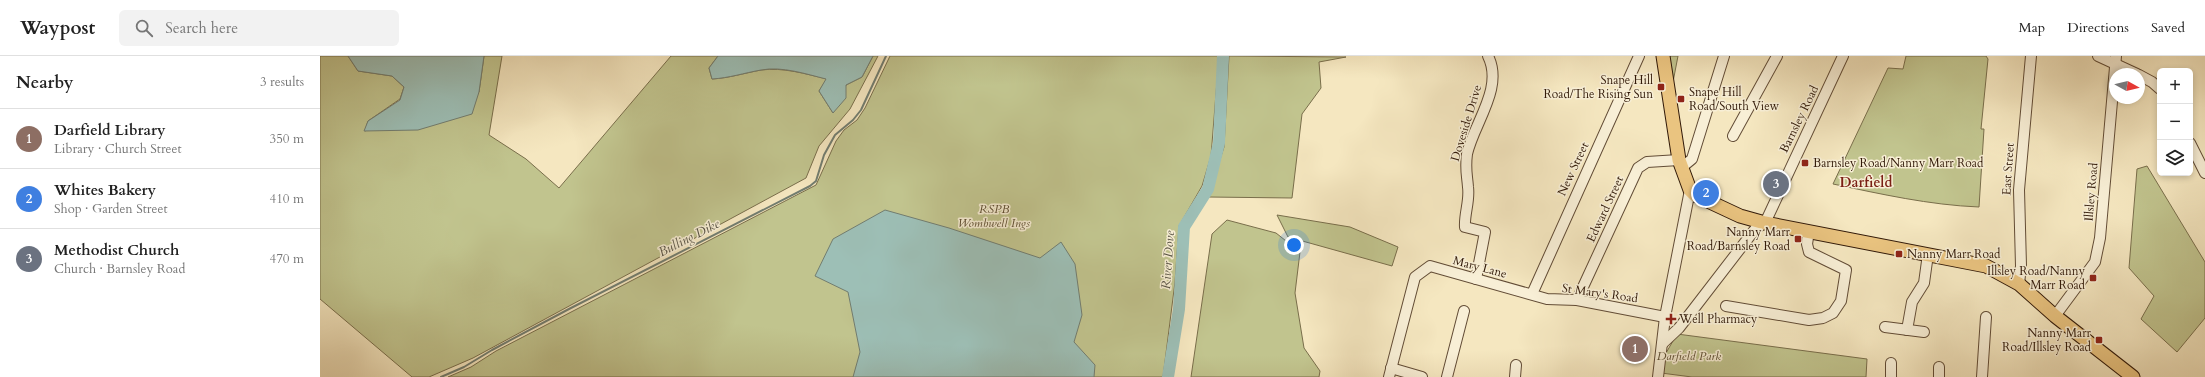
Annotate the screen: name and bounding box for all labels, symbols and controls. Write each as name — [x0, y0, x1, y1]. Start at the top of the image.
search box — [119, 10, 399, 46]
text: Waypost — [20, 15, 95, 41]
icon: search — [133, 17, 155, 39]
text: Search here — [165, 18, 238, 38]
text: Map — [2019, 18, 2045, 37]
text: Directions — [2067, 18, 2129, 37]
text: Saved — [2151, 18, 2185, 37]
north arrow — [2109, 68, 2145, 104]
map controls — [2157, 68, 2193, 176]
button: + — [2157, 68, 2193, 104]
text: Nearby — [16, 71, 73, 94]
place label: Snape Hill Road/The Rising Sun — [1543, 72, 1653, 102]
text: 3 results — [260, 73, 304, 91]
marker: Snape Hill Road/The Rising Sun — [1656, 82, 1666, 92]
street label: Barnsley Road — [1776, 82, 1822, 155]
street label: Doveside Drive — [1447, 83, 1485, 163]
place label: Snape Hill Road/South View — [1689, 84, 1780, 114]
marker: Snape Hill Road/South View — [1676, 94, 1686, 104]
button: − — [2157, 104, 2193, 140]
text: Darfield Library — [54, 120, 166, 140]
text: 1 — [26, 130, 32, 148]
text: 350 m — [270, 130, 304, 148]
street label: New Street — [1554, 139, 1592, 198]
text: Library · Church Street — [54, 140, 182, 158]
button: layers — [2157, 140, 2193, 176]
street label: East Street — [1998, 142, 2018, 196]
place label: Barnsley Road/Nanny Marr Road — [1813, 155, 1984, 171]
marker: Barnsley Road/Nanny Marr Road — [1800, 158, 1810, 168]
street label: Illsley Road — [2080, 161, 2102, 222]
pin: 3 — [1763, 169, 1789, 199]
street label: Edward Street — [1583, 173, 1627, 245]
district label: Darfield — [1840, 173, 1892, 192]
pin: 2 — [1693, 178, 1719, 208]
text: Whites Bakery — [54, 180, 156, 200]
text: 2 — [26, 190, 32, 208]
text: 410 m — [270, 190, 304, 208]
text: Shop · Garden Street — [54, 200, 168, 218]
park label: RSPB Wombwell Ings — [958, 201, 1030, 231]
water label: Bulling Dike — [655, 214, 724, 261]
place label: Nanny Marr Road/Barnsley Road — [1687, 224, 1791, 254]
water label: River Dove — [1157, 229, 1179, 290]
marker: Nanny Marr Road/Barnsley Road — [1793, 234, 1803, 244]
your location — [1284, 235, 1304, 255]
text: Methodist Church — [54, 240, 179, 260]
place label: Nanny Marr Road — [1907, 246, 2001, 262]
marker: Nanny Marr Road — [1894, 249, 1904, 259]
text: 3 — [26, 250, 32, 268]
text: 470 m — [270, 250, 304, 268]
street label: Mary Lane — [1451, 252, 1509, 282]
text: Church · Barnsley Road — [54, 260, 185, 278]
place label: Illsley Road/Nanny Marr Road — [1987, 263, 2086, 293]
marker: Illsley Road/Nanny Marr Road — [2088, 273, 2098, 283]
street label: St Mary's Road — [1561, 280, 1640, 306]
place label: Well Pharmacy — [1678, 311, 1758, 327]
marker: Well Pharmacy — [1666, 314, 1676, 324]
place label: Nanny Marr Road/Illsley Road — [2002, 325, 2092, 355]
pin: 1 — [1622, 334, 1648, 364]
marker: Nanny Marr Road/Illsley Road — [2094, 335, 2104, 345]
park label: Darfield Park — [1657, 348, 1721, 364]

